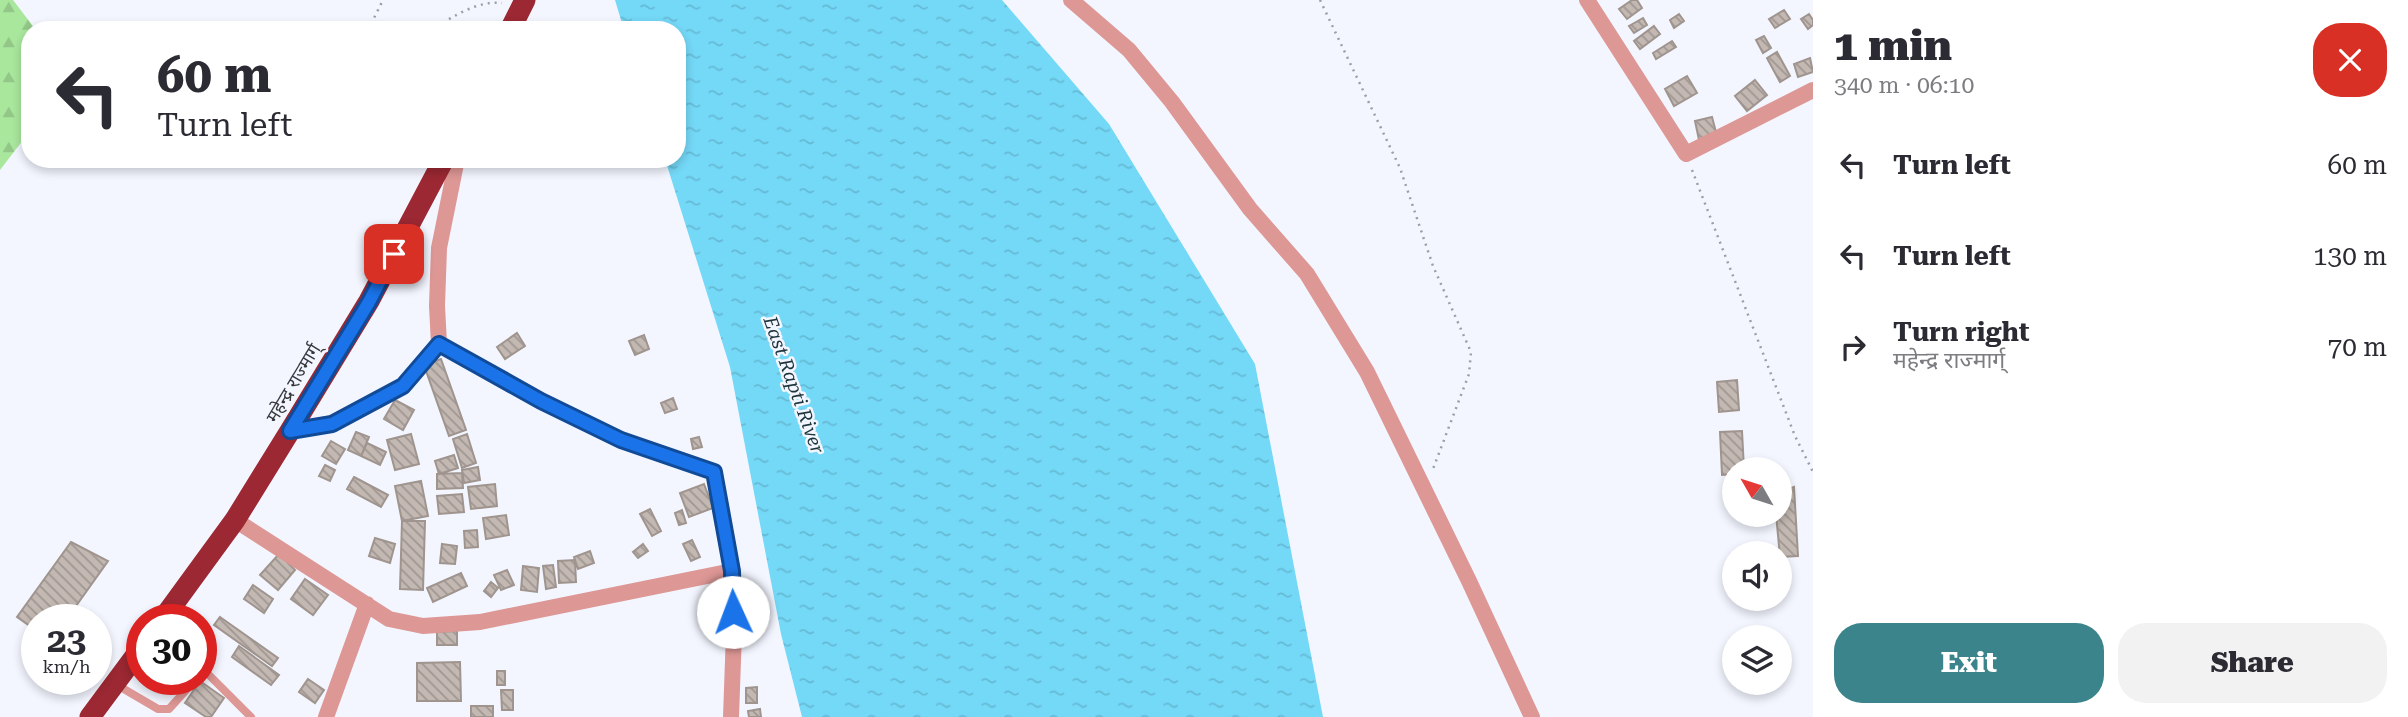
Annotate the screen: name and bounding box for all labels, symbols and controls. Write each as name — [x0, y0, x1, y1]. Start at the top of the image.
text: 1 min — [1834, 21, 1952, 70]
button: close — [2313, 23, 2387, 97]
text: 60 m — [157, 47, 272, 104]
icon: left — [42, 49, 133, 140]
text: 340 m · 06:10 — [1834, 72, 1974, 99]
text: Turn left — [157, 106, 292, 144]
icon: left — [1834, 146, 1872, 184]
text: Turn left — [1893, 150, 2011, 180]
text: 60 m — [2328, 150, 2387, 180]
pin — [364, 224, 424, 284]
icon: arrive — [375, 235, 413, 273]
icon: left — [1834, 237, 1872, 275]
text: Turn left — [1893, 241, 2011, 271]
text: 130 m — [2313, 241, 2387, 271]
water label: East Rapti River — [758, 312, 830, 457]
text: Turn right — [1893, 317, 2029, 347]
icon: right — [1834, 328, 1872, 366]
text: 70 m — [2328, 332, 2387, 362]
street label: महेन्द्र राज्मार्ग् — [261, 337, 327, 427]
text: महेन्द्र राज्मार्ग् — [1893, 347, 2005, 374]
north arrow — [1722, 457, 1792, 527]
map controls — [1722, 457, 1792, 695]
button: sound — [1722, 541, 1792, 611]
position arrow — [696, 575, 770, 649]
speed limit sign: 30 — [126, 604, 217, 695]
text: 23 — [47, 620, 86, 661]
button: Exit — [1834, 623, 2104, 703]
button: Share — [2118, 623, 2387, 703]
button: layers — [1722, 625, 1792, 695]
text: km/h — [42, 656, 91, 677]

